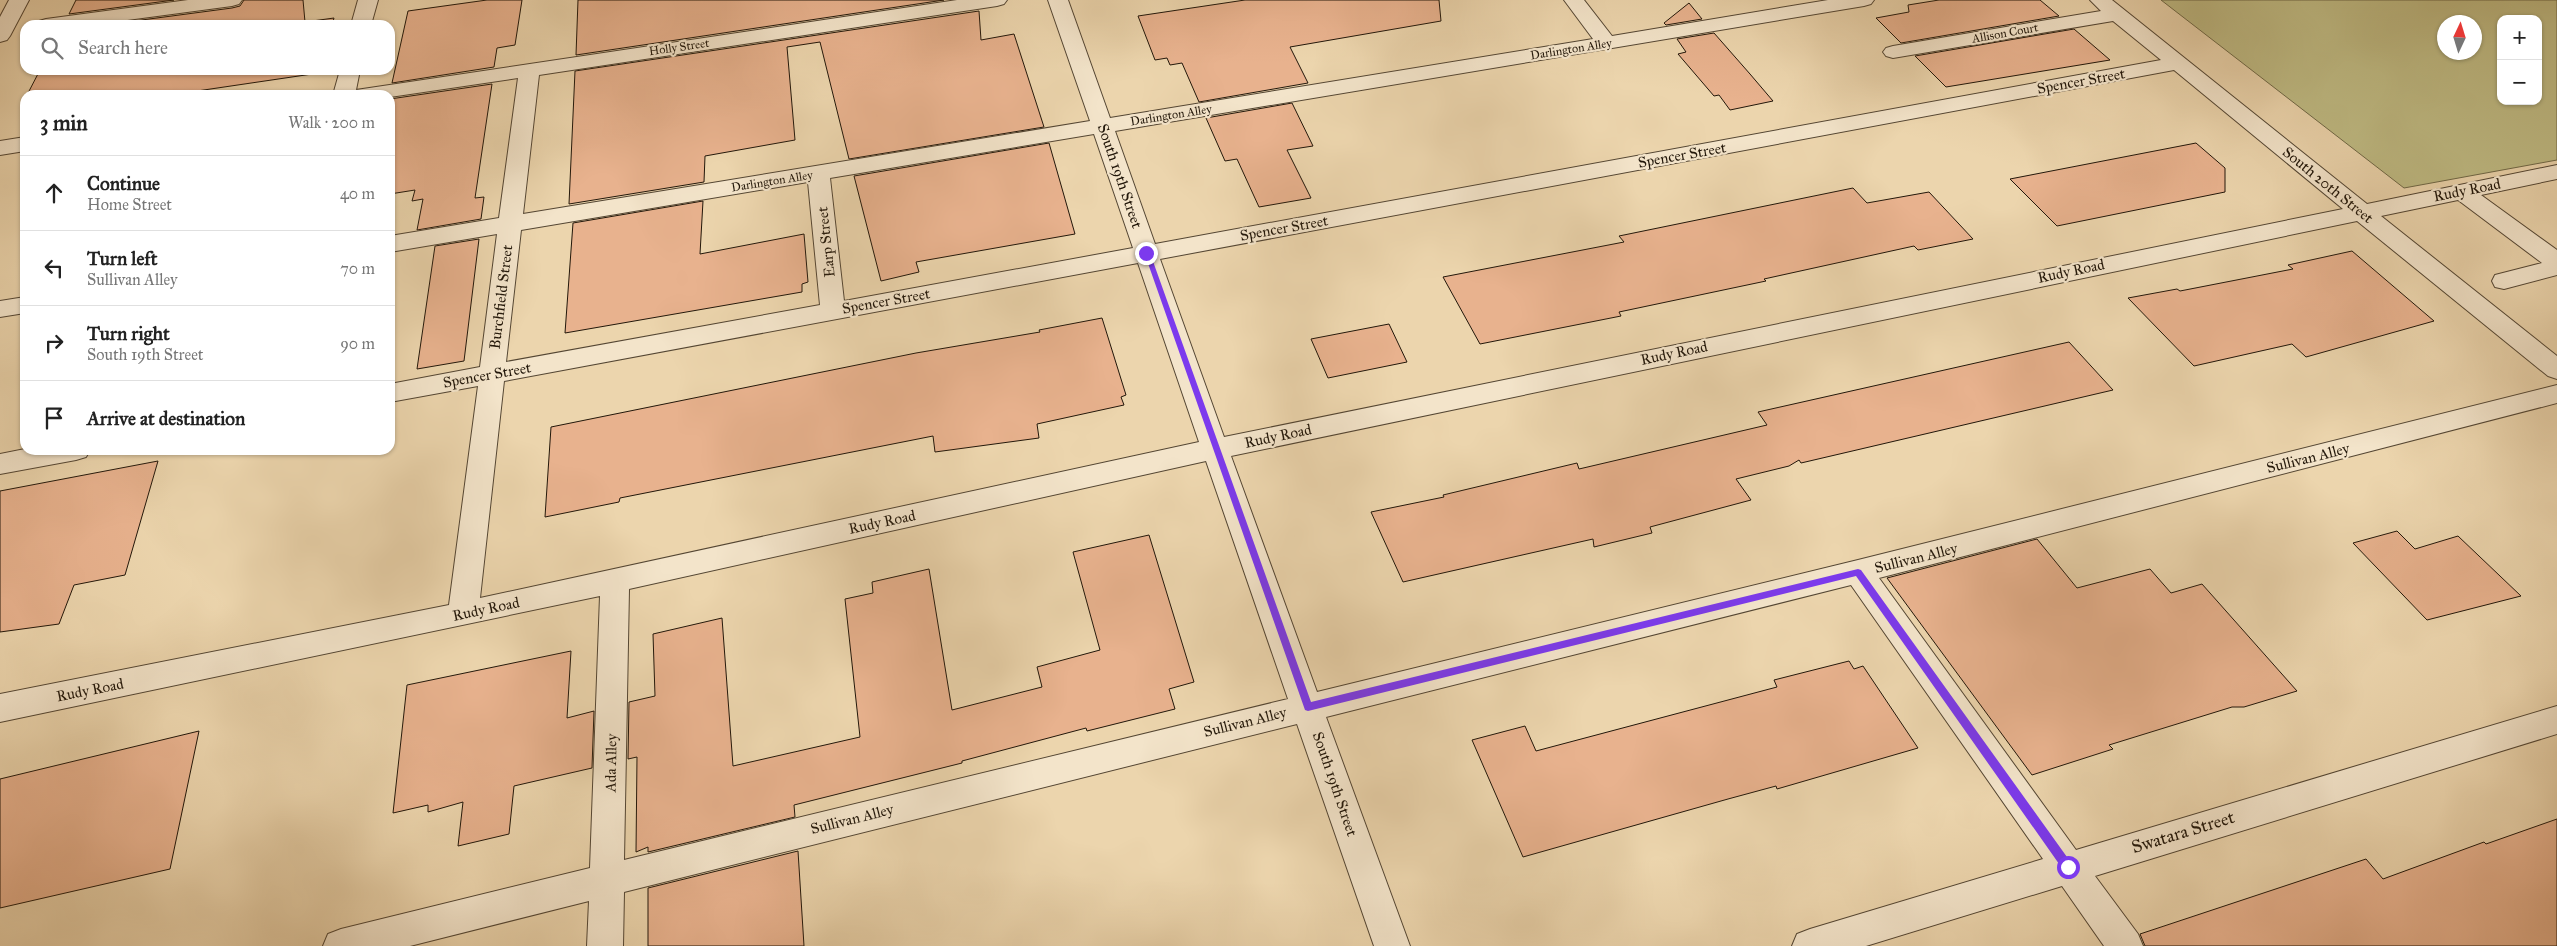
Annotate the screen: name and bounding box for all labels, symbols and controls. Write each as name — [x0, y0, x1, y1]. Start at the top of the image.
north arrow — [2437, 15, 2482, 60]
map controls — [2497, 15, 2542, 105]
button: + — [2497, 15, 2542, 60]
search box — [20, 20, 395, 75]
street label: Allison Court — [1970, 20, 2040, 46]
icon: search — [38, 34, 66, 62]
text: Search here — [78, 36, 168, 59]
street label: Holly Street — [648, 36, 711, 58]
street label: Darlington Alley — [1529, 36, 1613, 63]
button: − — [2497, 60, 2542, 105]
street label: Spencer Street — [2036, 64, 2127, 98]
street label: Darlington Alley — [1129, 102, 1213, 129]
text: 3 min — [40, 110, 88, 136]
text: Walk · 200 m — [288, 113, 375, 132]
street label: South 19th Street — [1094, 121, 1147, 231]
street label: Spencer Street — [1637, 138, 1728, 172]
street label: South 20th Street — [2279, 143, 2377, 227]
street label: Darlington Alley — [730, 168, 814, 195]
text: Continue — [87, 172, 160, 195]
street label: Rudy Road — [2432, 175, 2503, 205]
icon: ahead — [40, 179, 68, 207]
text: 40 m — [340, 184, 375, 203]
text: Home Street — [87, 195, 172, 214]
street label: Earp Street — [813, 205, 839, 278]
street label: Spencer Street — [1239, 211, 1330, 245]
route end — [1135, 242, 1158, 265]
street label: Burchfield Street — [486, 243, 516, 350]
text: Turn left — [87, 247, 157, 270]
icon: left — [40, 254, 68, 282]
street label: Rudy Road — [2036, 255, 2107, 287]
text: 70 m — [340, 259, 375, 278]
text: Sullivan Alley — [87, 270, 178, 289]
street label: Spencer Street — [841, 284, 932, 318]
text: Turn right — [87, 322, 170, 345]
icon: right — [40, 329, 68, 357]
text: 90 m — [340, 334, 375, 353]
street label: Rudy Road — [1639, 337, 1710, 369]
text: South 19th Street — [87, 345, 203, 364]
street label: Spencer Street — [442, 358, 533, 392]
icon: arrive — [40, 404, 68, 432]
text: Arrive at destination — [87, 407, 245, 430]
street label: Rudy Road — [1243, 420, 1314, 452]
street label: Sullivan Alley — [2265, 439, 2352, 477]
street label: Rudy Road — [847, 506, 918, 538]
street label: Sullivan Alley — [1873, 539, 1960, 577]
street label: Rudy Road — [451, 593, 522, 625]
street label: Rudy Road — [55, 675, 126, 705]
street label: Sullivan Alley — [1202, 703, 1289, 741]
street label: South 19th Street — [1309, 729, 1362, 839]
street label: Ada Alley — [601, 733, 621, 793]
street label: Sullivan Alley — [809, 800, 896, 838]
street label: Swatara Street — [2129, 806, 2238, 858]
route start — [2057, 856, 2080, 879]

